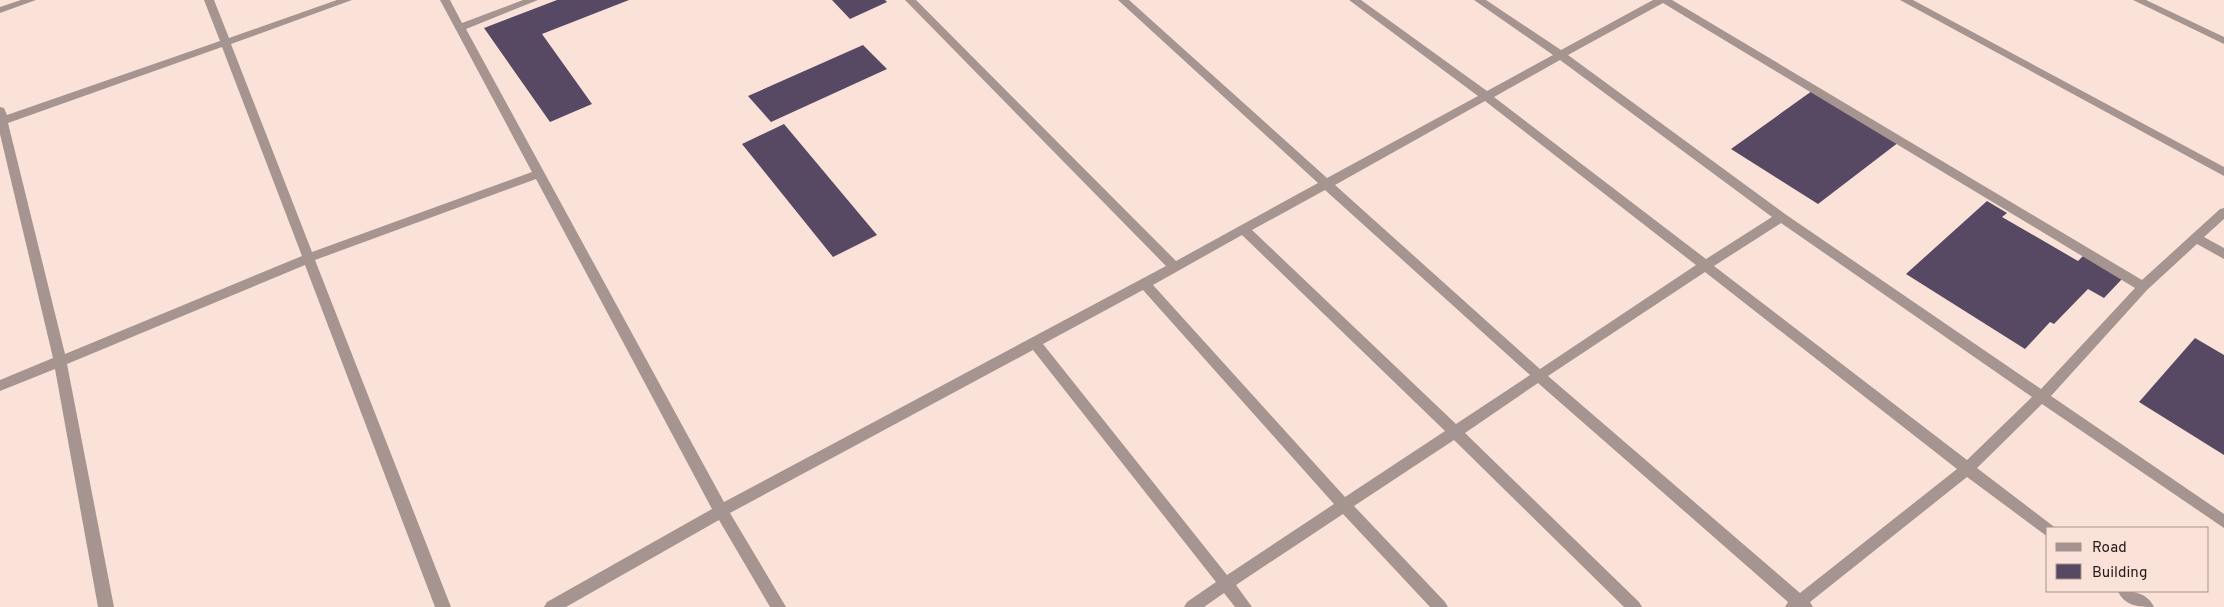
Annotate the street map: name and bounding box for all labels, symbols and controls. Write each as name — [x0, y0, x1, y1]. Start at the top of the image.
legend — [2046, 527, 2209, 592]
text: Road — [2092, 539, 2127, 558]
text: Building — [2092, 564, 2147, 583]

